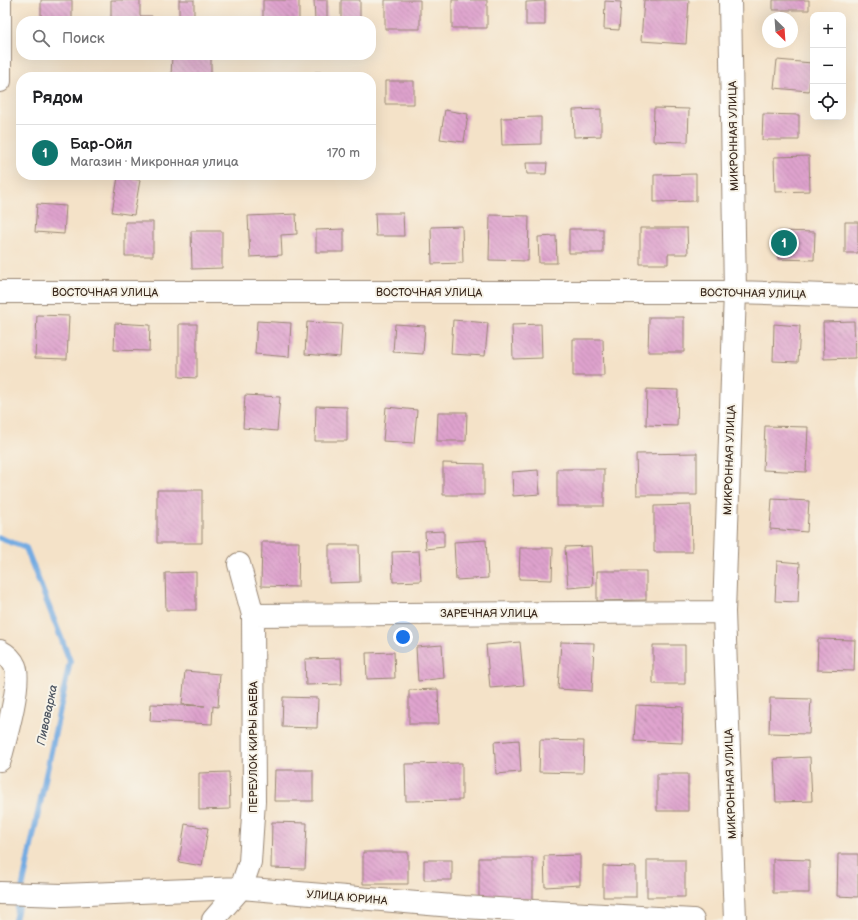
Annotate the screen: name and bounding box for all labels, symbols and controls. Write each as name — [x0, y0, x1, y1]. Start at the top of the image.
north arrow — [762, 12, 798, 48]
map controls — [810, 12, 846, 120]
button: + — [810, 12, 846, 48]
search box — [16, 16, 376, 60]
icon: search — [30, 27, 52, 49]
text: Поиск — [62, 29, 105, 48]
button: − — [810, 48, 846, 84]
street label: МИКРОННАЯ УЛИЦА — [726, 80, 741, 191]
button: locate — [810, 84, 846, 120]
text: Рядом — [32, 88, 83, 108]
text: Бар-Ойл — [70, 135, 132, 154]
text: 1 — [42, 145, 48, 161]
text: 170 m — [327, 145, 360, 161]
text: Магазин · Микронная улица — [70, 154, 239, 170]
pin: 1 — [771, 228, 797, 258]
street label: ВОСТОЧНАЯ УЛИЦА — [52, 286, 158, 299]
street label: ВОСТОЧНАЯ УЛИЦА — [376, 286, 482, 299]
street label: ВОСТОЧНАЯ УЛИЦА — [700, 286, 806, 301]
street label: МИКРОННАЯ УЛИЦА — [721, 404, 738, 515]
street label: ЗАРЕЧНАЯ УЛИЦА — [440, 607, 538, 620]
your location — [393, 627, 413, 647]
street label: ПЕРЕУЛОК КИРЫ БАЕВА — [247, 681, 260, 813]
water label: Пивоварка — [34, 683, 61, 747]
street label: МИКРОННАЯ УЛИЦА — [722, 728, 739, 839]
street label: УЛИЦА ЮРИНА — [306, 887, 388, 908]

